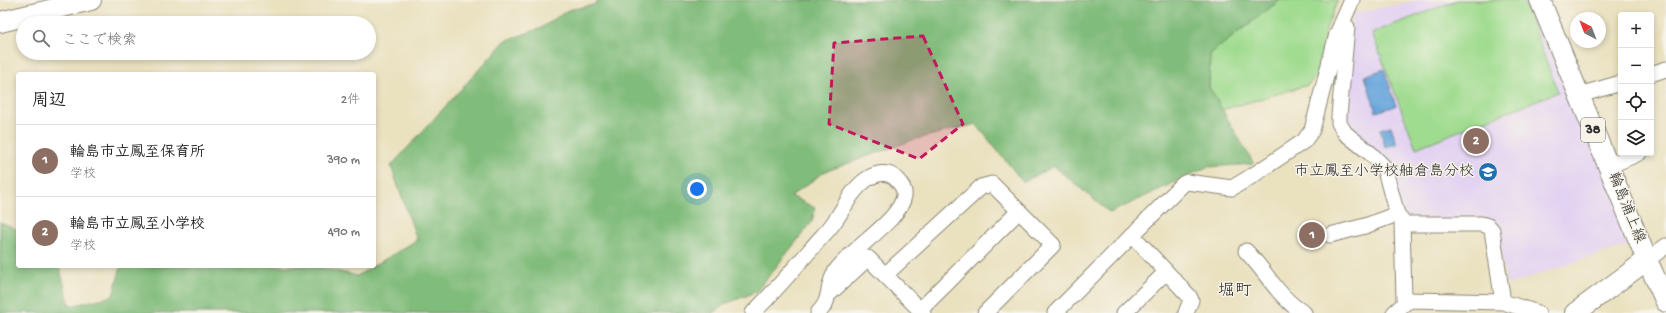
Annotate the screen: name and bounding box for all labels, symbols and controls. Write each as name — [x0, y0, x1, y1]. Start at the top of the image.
north arrow — [1570, 12, 1606, 48]
map controls — [1618, 12, 1654, 156]
button: + — [1618, 12, 1654, 48]
search box — [16, 16, 376, 60]
icon: search — [30, 27, 52, 49]
text: ここで検索 — [62, 32, 137, 50]
button: − — [1618, 48, 1654, 84]
button: locate — [1618, 84, 1654, 120]
text: 周辺 — [32, 92, 66, 112]
text: 2件 — [341, 93, 360, 108]
road number: 38 — [1581, 118, 1605, 142]
button: layers — [1618, 120, 1654, 156]
pin: 2 — [1463, 126, 1489, 156]
text: 輪島市立鳳至保育所 — [70, 144, 205, 162]
text: 1 — [42, 153, 48, 168]
text: 390 m — [327, 153, 360, 168]
school or university icon: 市立鳳至小学校舳倉島分校 — [1477, 161, 1499, 183]
place label: 市立鳳至小学校舳倉島分校 — [1294, 162, 1474, 181]
text: 学校 — [70, 167, 96, 182]
street label: 輪島浦上線 — [1604, 169, 1649, 246]
your location — [687, 179, 707, 199]
text: 輪島市立鳳至小学校 — [70, 216, 205, 234]
pin: 1 — [1299, 220, 1325, 250]
text: 2 — [42, 225, 48, 240]
text: 490 m — [328, 225, 360, 240]
text: 学校 — [70, 239, 96, 254]
district label: 堀町 — [1218, 282, 1252, 302]

